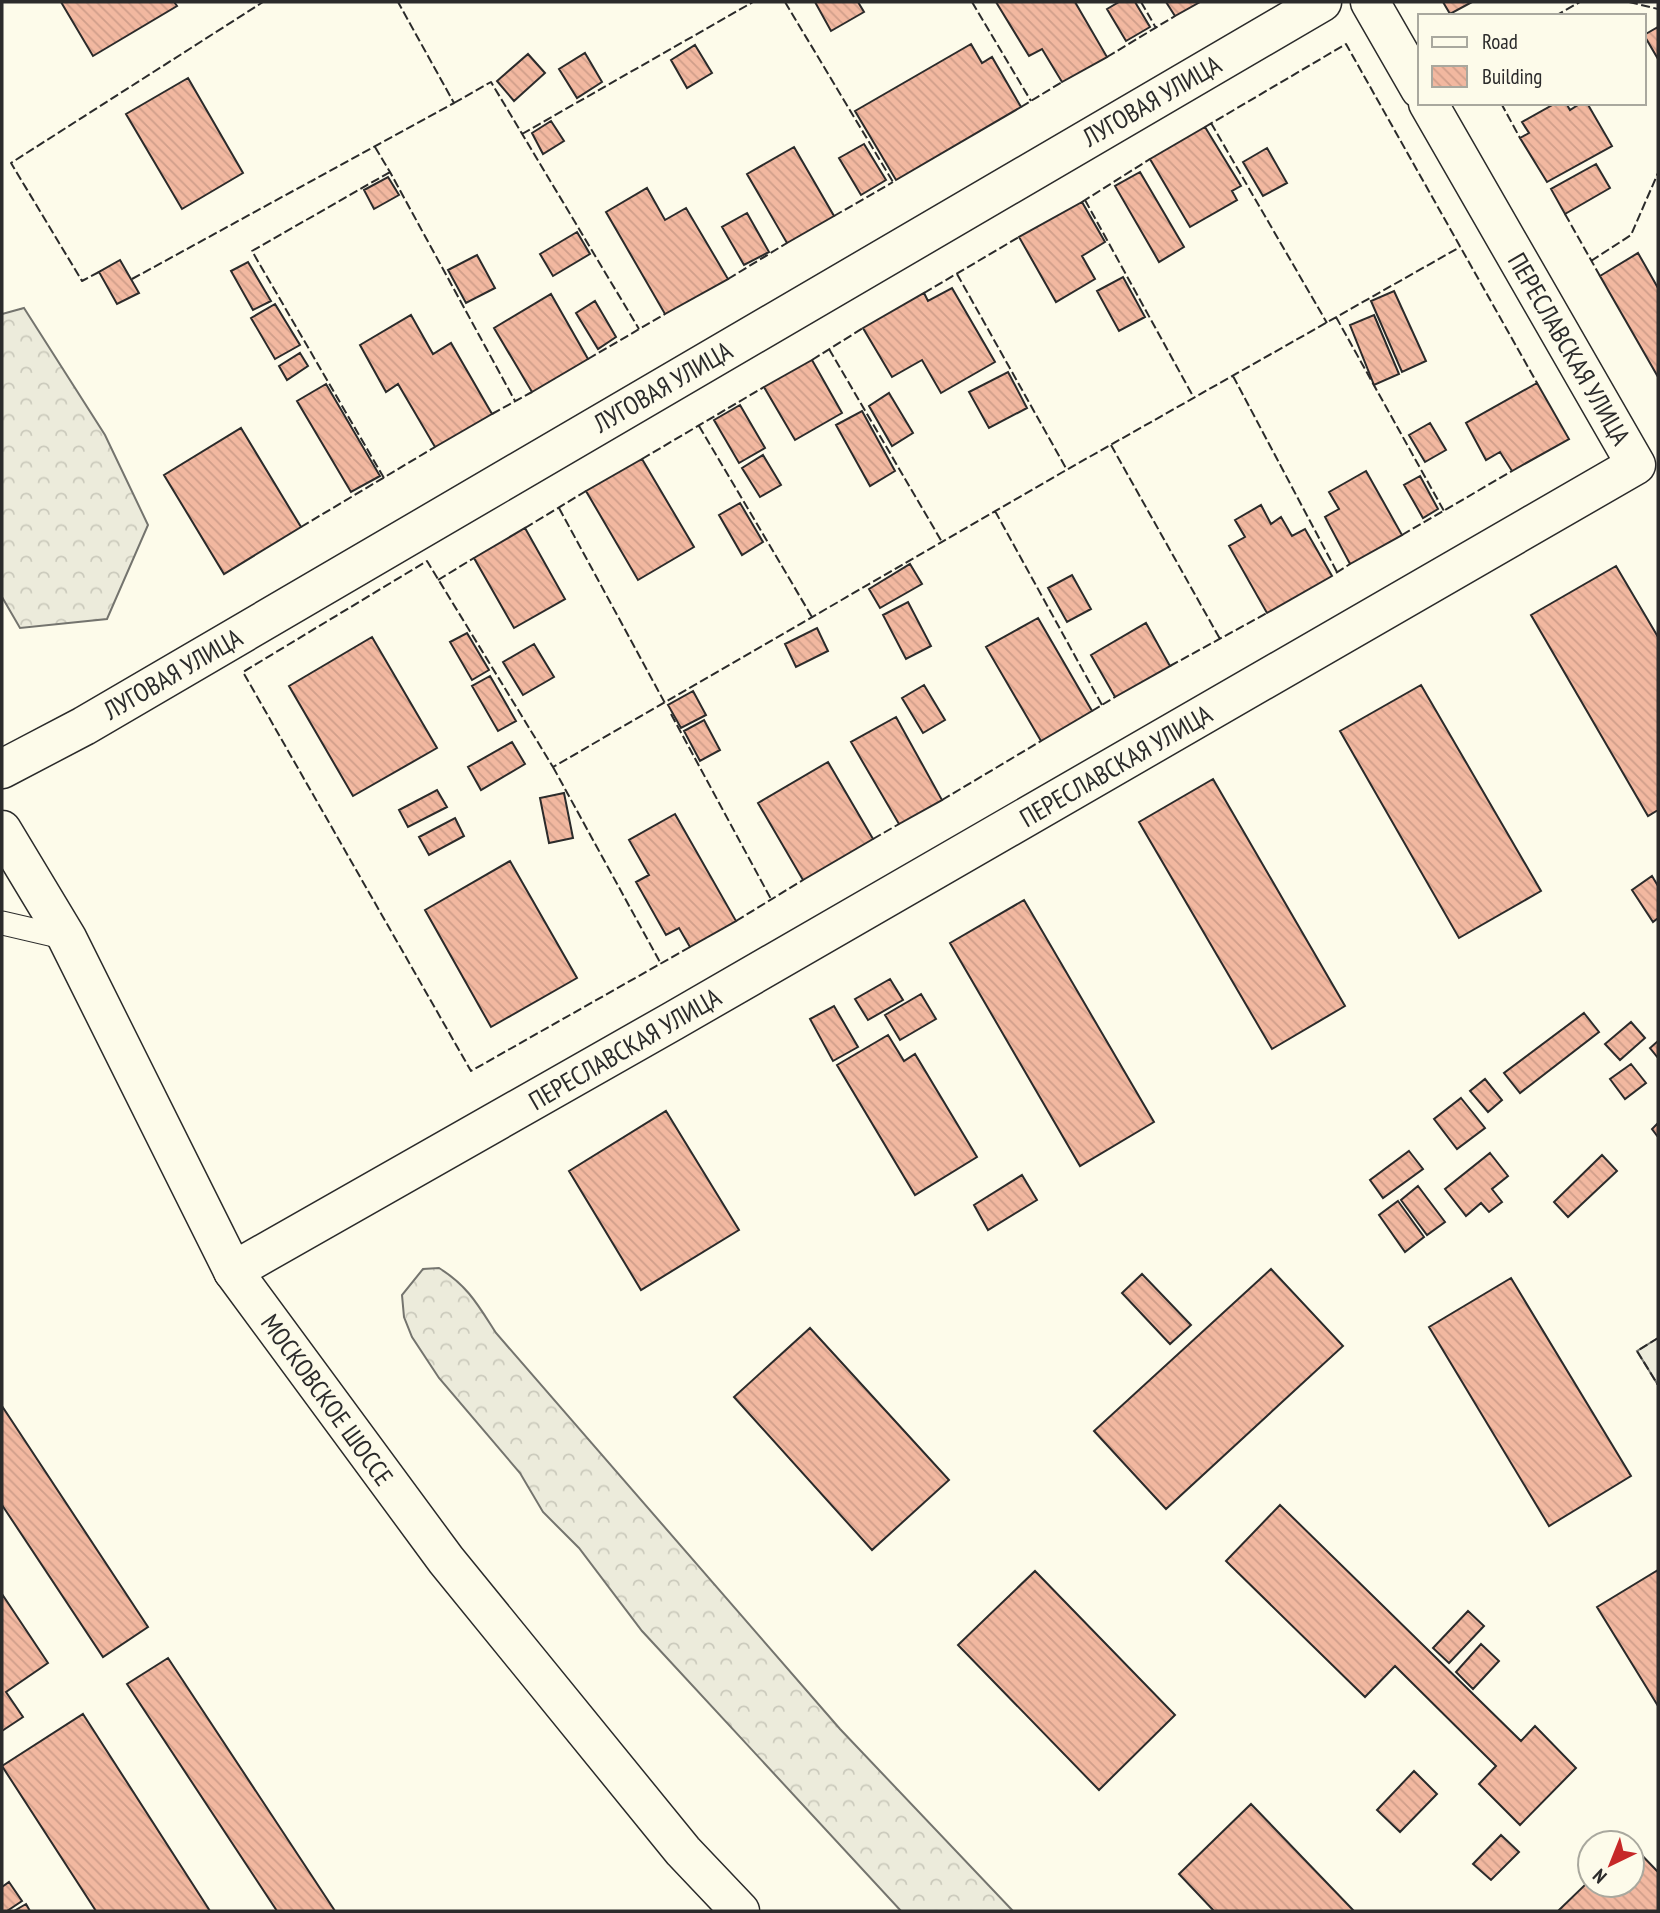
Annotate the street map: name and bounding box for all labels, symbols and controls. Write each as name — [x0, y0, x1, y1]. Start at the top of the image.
legend — [1418, 14, 1646, 105]
text: Road — [1482, 28, 1518, 55]
street label: ЛУГОВАЯ УЛИЦА — [1076, 47, 1228, 154]
text: Building — [1482, 63, 1542, 90]
street label: ПЕРЕСЛАВСКАЯ УЛИЦА — [1501, 247, 1638, 451]
street label: ЛУГОВАЯ УЛИЦА — [587, 333, 739, 440]
street label: ЛУГОВАЯ УЛИЦА — [97, 620, 249, 727]
street label: ПЕРЕСЛАВСКАЯ УЛИЦА — [1014, 697, 1218, 834]
street label: ПЕРЕСЛАВСКАЯ УЛИЦА — [523, 980, 727, 1117]
street label: МОСКОВСКОЕ ШОССЕ — [254, 1308, 401, 1492]
north arrow — [1576, 1829, 1646, 1899]
text: N — [1587, 1864, 1611, 1889]

